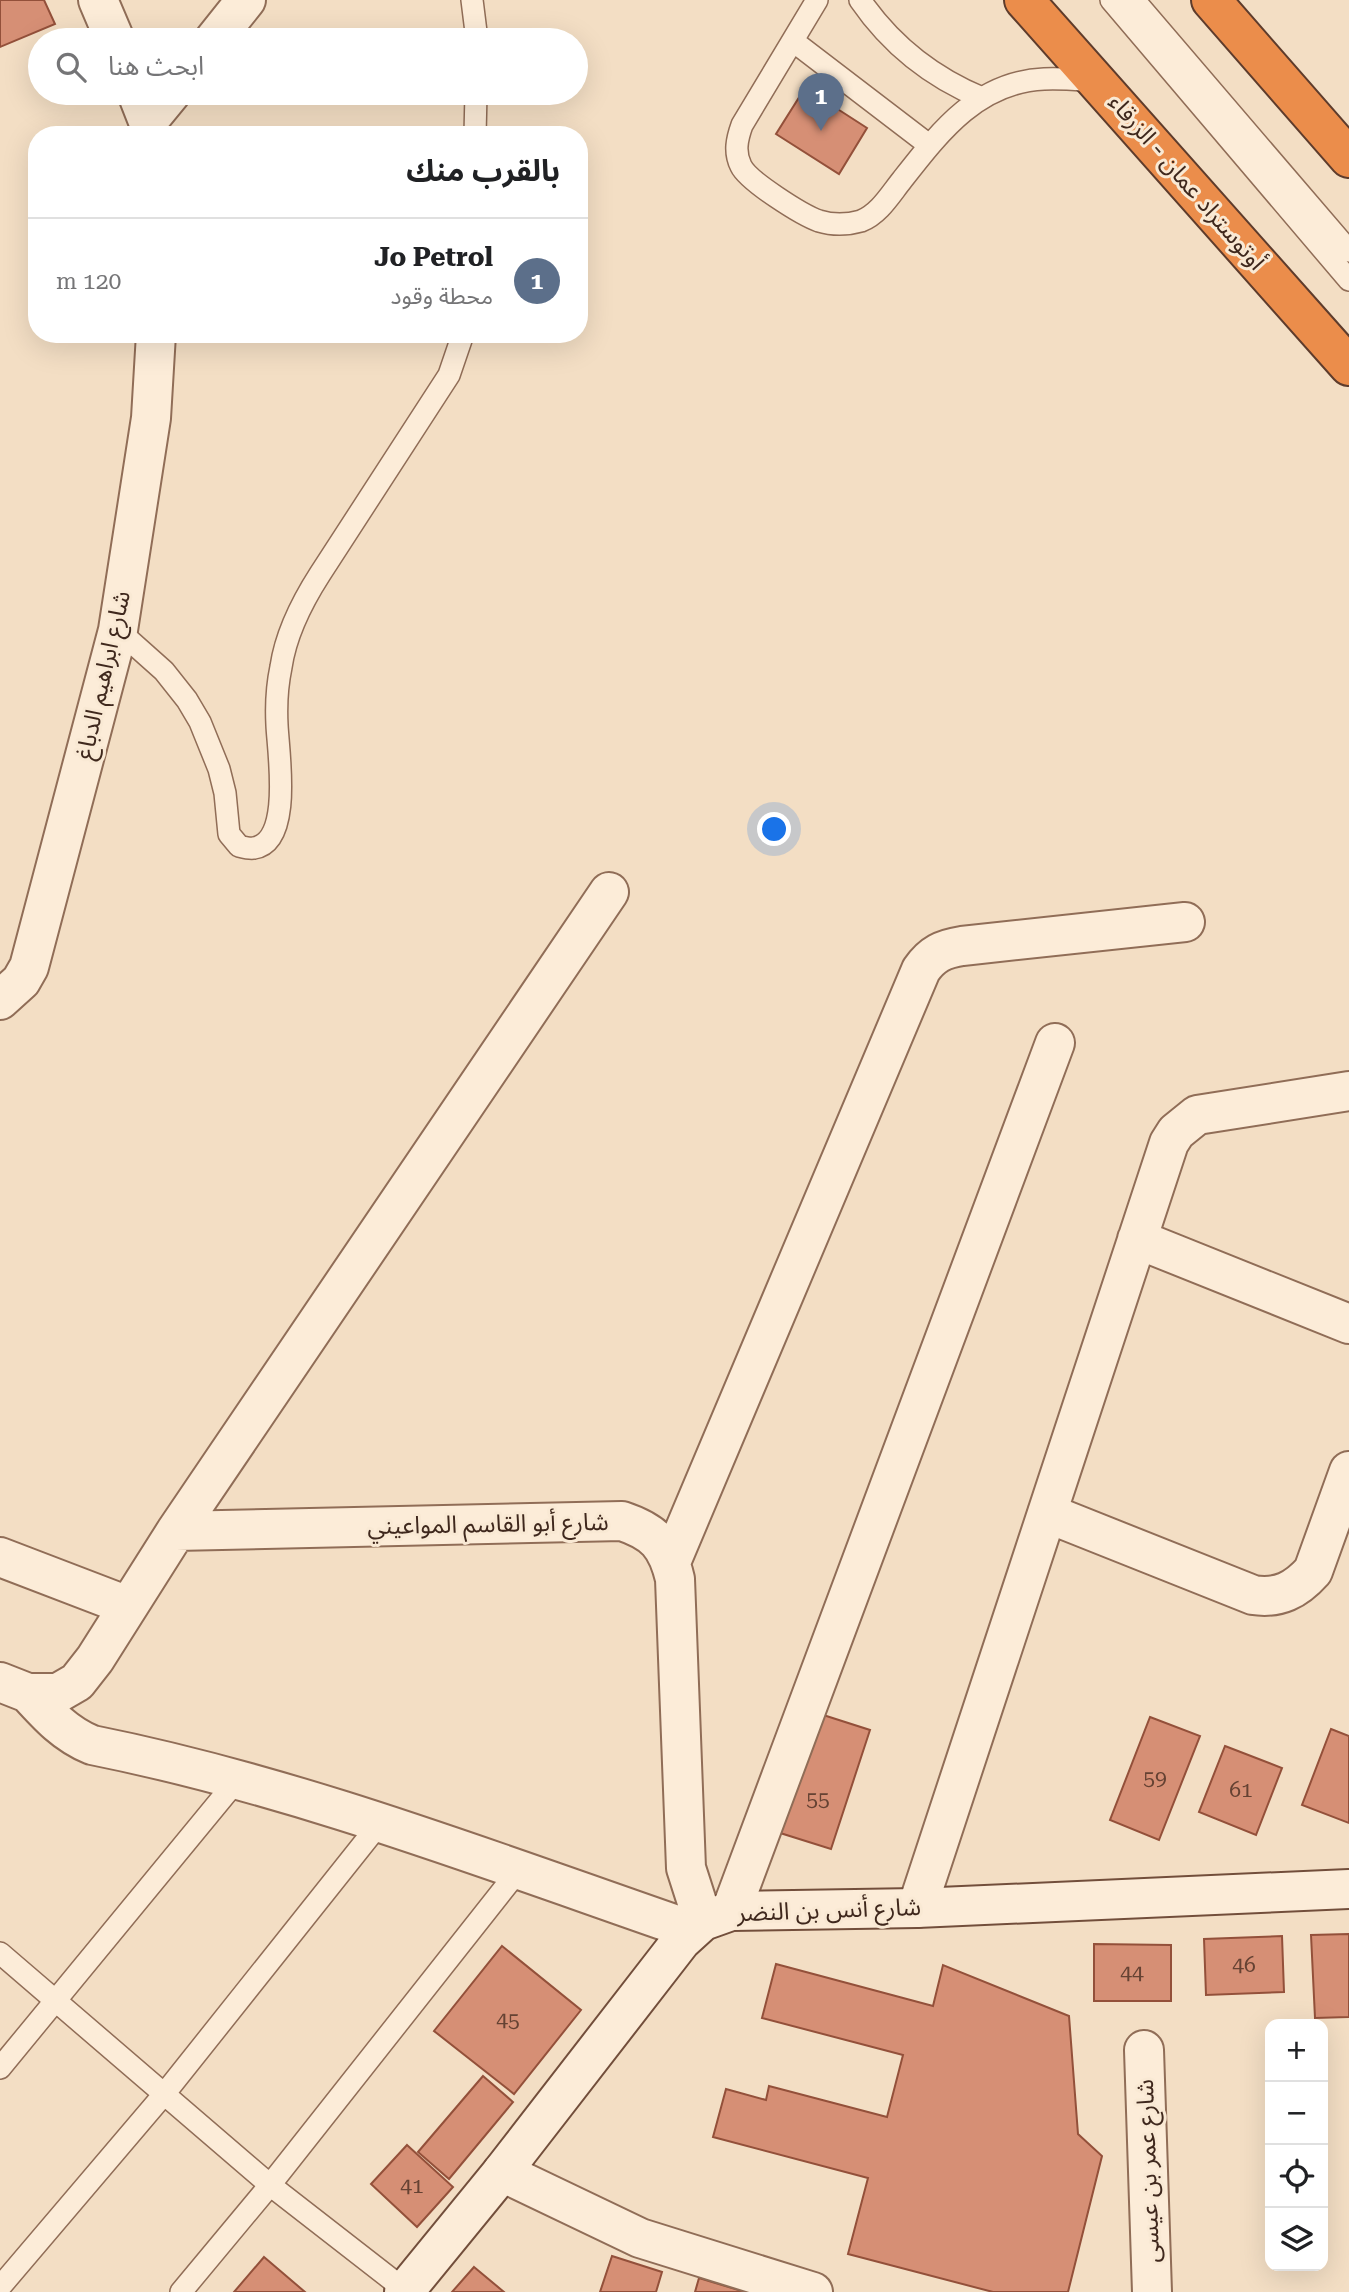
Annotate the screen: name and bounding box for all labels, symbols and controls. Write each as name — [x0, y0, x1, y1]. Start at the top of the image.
search box — [28, 28, 588, 105]
icon: search — [52, 48, 90, 86]
text: ابحث هنا — [108, 51, 204, 81]
pin: 1 — [798, 73, 844, 131]
street label: أوتوستراد عمان - الزرقاء — [1103, 87, 1273, 276]
text: بالقرب منك — [406, 153, 560, 188]
text: Jo Petrol — [374, 242, 493, 272]
text: 120 m — [56, 268, 121, 295]
text: 1 — [531, 268, 543, 295]
text: محطة وقود — [391, 283, 493, 310]
street label: شارع ابراهيم الدباغ — [70, 588, 139, 763]
your location — [757, 812, 791, 846]
street label: شارع أبو القاسم المواعيني — [367, 1506, 609, 1545]
house number: 59 — [1143, 1766, 1167, 1790]
house number: 61 — [1229, 1778, 1253, 1802]
house number: 55 — [806, 1787, 830, 1811]
street label: شارع أنس بن النضر — [736, 1891, 922, 1930]
house number: 46 — [1232, 1953, 1256, 1977]
house number: 44 — [1120, 1961, 1144, 1985]
house number: 45 — [496, 2008, 520, 2032]
map controls — [1265, 2019, 1328, 2271]
button: + — [1265, 2019, 1328, 2082]
street label: شارع عمر بن عيسى — [1131, 2079, 1168, 2263]
button: − — [1265, 2082, 1328, 2145]
button: locate — [1265, 2145, 1328, 2208]
house number: 41 — [400, 2174, 424, 2198]
button: layers — [1265, 2208, 1328, 2271]

